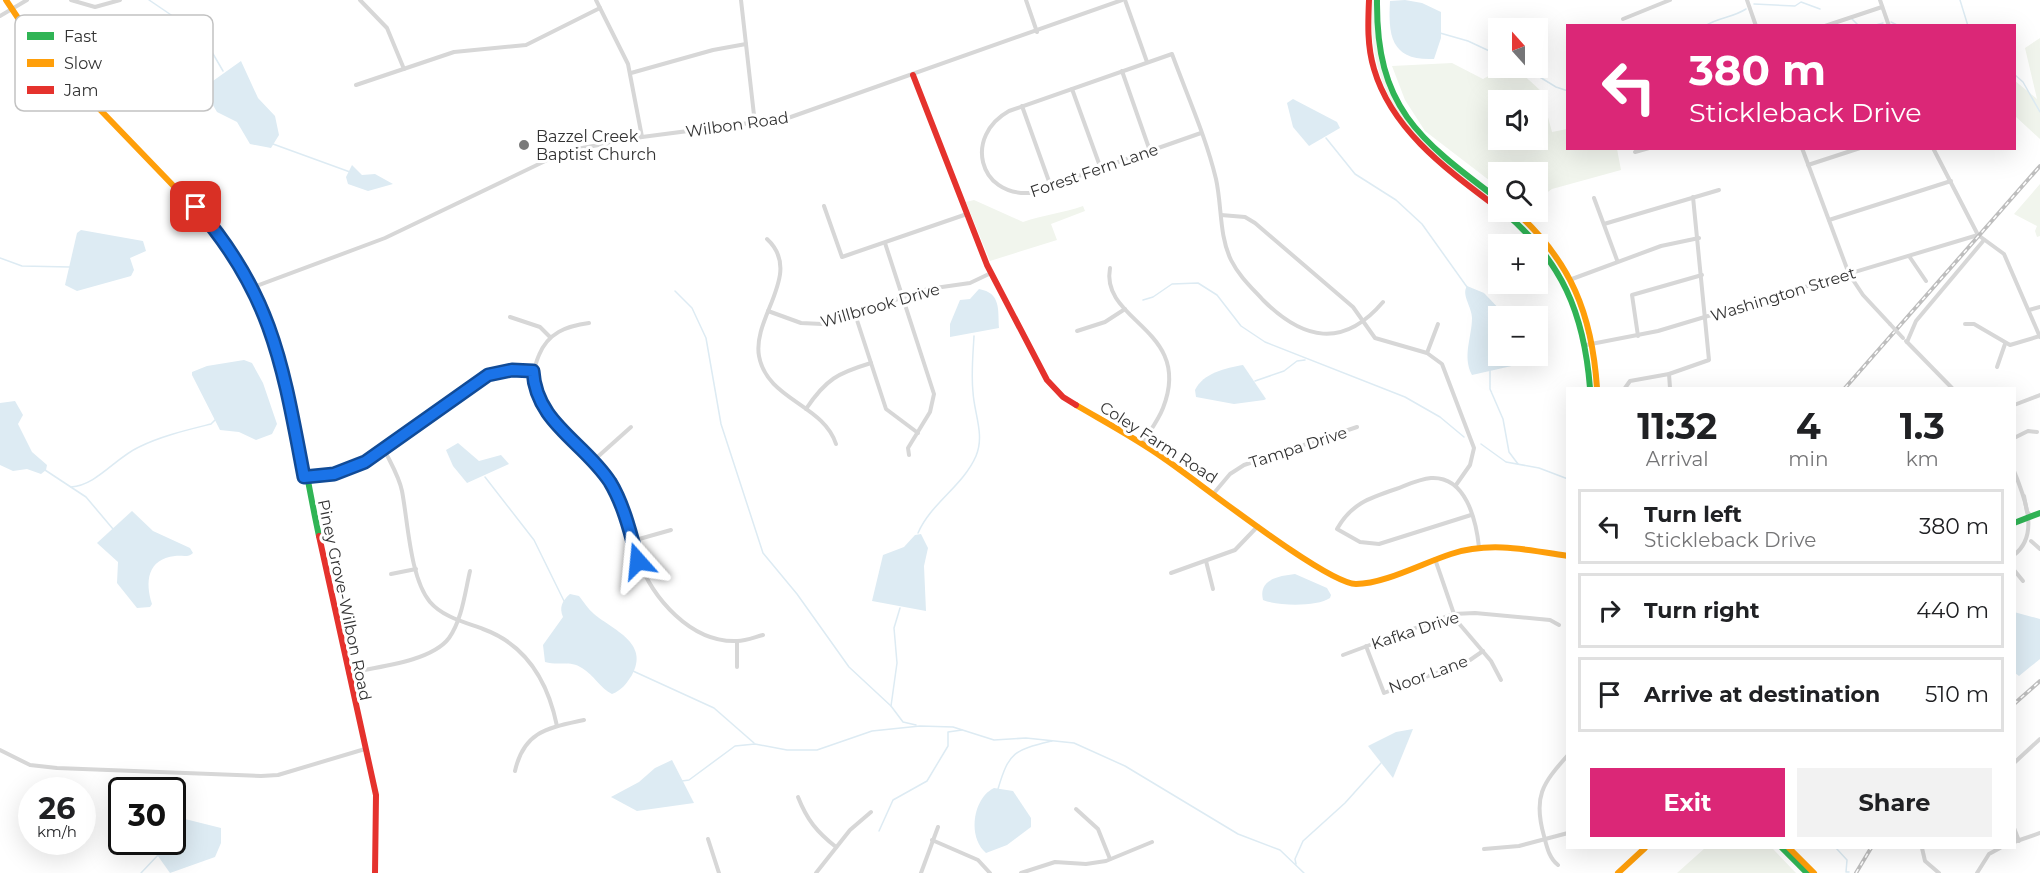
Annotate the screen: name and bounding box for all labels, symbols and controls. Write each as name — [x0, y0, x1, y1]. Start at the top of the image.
legend — [15, 15, 213, 111]
north arrow — [1488, 18, 1548, 78]
map controls — [1488, 18, 1548, 366]
text: Fast — [64, 27, 98, 46]
text: 380 m — [1689, 44, 1826, 96]
icon: left — [1590, 48, 1668, 126]
text: Slow — [64, 54, 102, 73]
text: Jam — [63, 81, 98, 100]
button: sound — [1488, 90, 1548, 150]
text: Stickleback Drive — [1689, 96, 1922, 129]
street label: Wilbon Road — [684, 108, 790, 141]
place label: Bazzel Creek Baptist Church — [536, 127, 656, 164]
marker: Bazzel Creek Baptist Church — [517, 138, 531, 152]
street label: Forest Fern Lane — [1028, 140, 1161, 201]
button: search — [1488, 162, 1548, 222]
pin — [170, 181, 221, 232]
icon: arrive — [179, 190, 212, 223]
button: + — [1488, 234, 1548, 294]
street label: Washington Street — [1708, 263, 1858, 326]
street label: Willbrook Drive — [818, 279, 942, 332]
button: − — [1488, 306, 1548, 366]
street label: Coley Farm Road — [1096, 397, 1221, 487]
text: 11:32 — [1637, 404, 1717, 448]
text: 4 — [1796, 404, 1821, 448]
text: 1.3 — [1900, 404, 1945, 448]
street label: Tampa Drive — [1247, 423, 1349, 472]
text: Arrival — [1646, 447, 1709, 471]
text: min — [1788, 447, 1828, 471]
text: km — [1906, 447, 1939, 471]
street label: Piney Grove-Wilbon Road — [314, 498, 375, 702]
text: Turn left — [1644, 501, 1742, 528]
icon: left — [1593, 510, 1626, 543]
text: 380 m — [1919, 513, 1989, 540]
text: Stickleback Drive — [1644, 528, 1816, 552]
position arrow — [606, 529, 670, 593]
icon: right — [1593, 594, 1626, 627]
text: Turn right — [1644, 597, 1759, 624]
text: 440 m — [1916, 597, 1989, 624]
street label: Kafka Drive — [1369, 607, 1461, 654]
street label: Noor Lane — [1386, 651, 1470, 698]
icon: arrive — [1593, 678, 1626, 711]
text: Arrive at destination — [1644, 681, 1880, 708]
text: 510 m — [1925, 681, 1989, 708]
button: Exit — [1590, 768, 1785, 837]
button: Share — [1797, 768, 1992, 837]
speed limit sign: 30 — [108, 777, 186, 855]
text: 26 — [39, 790, 75, 827]
text: km/h — [37, 822, 77, 841]

